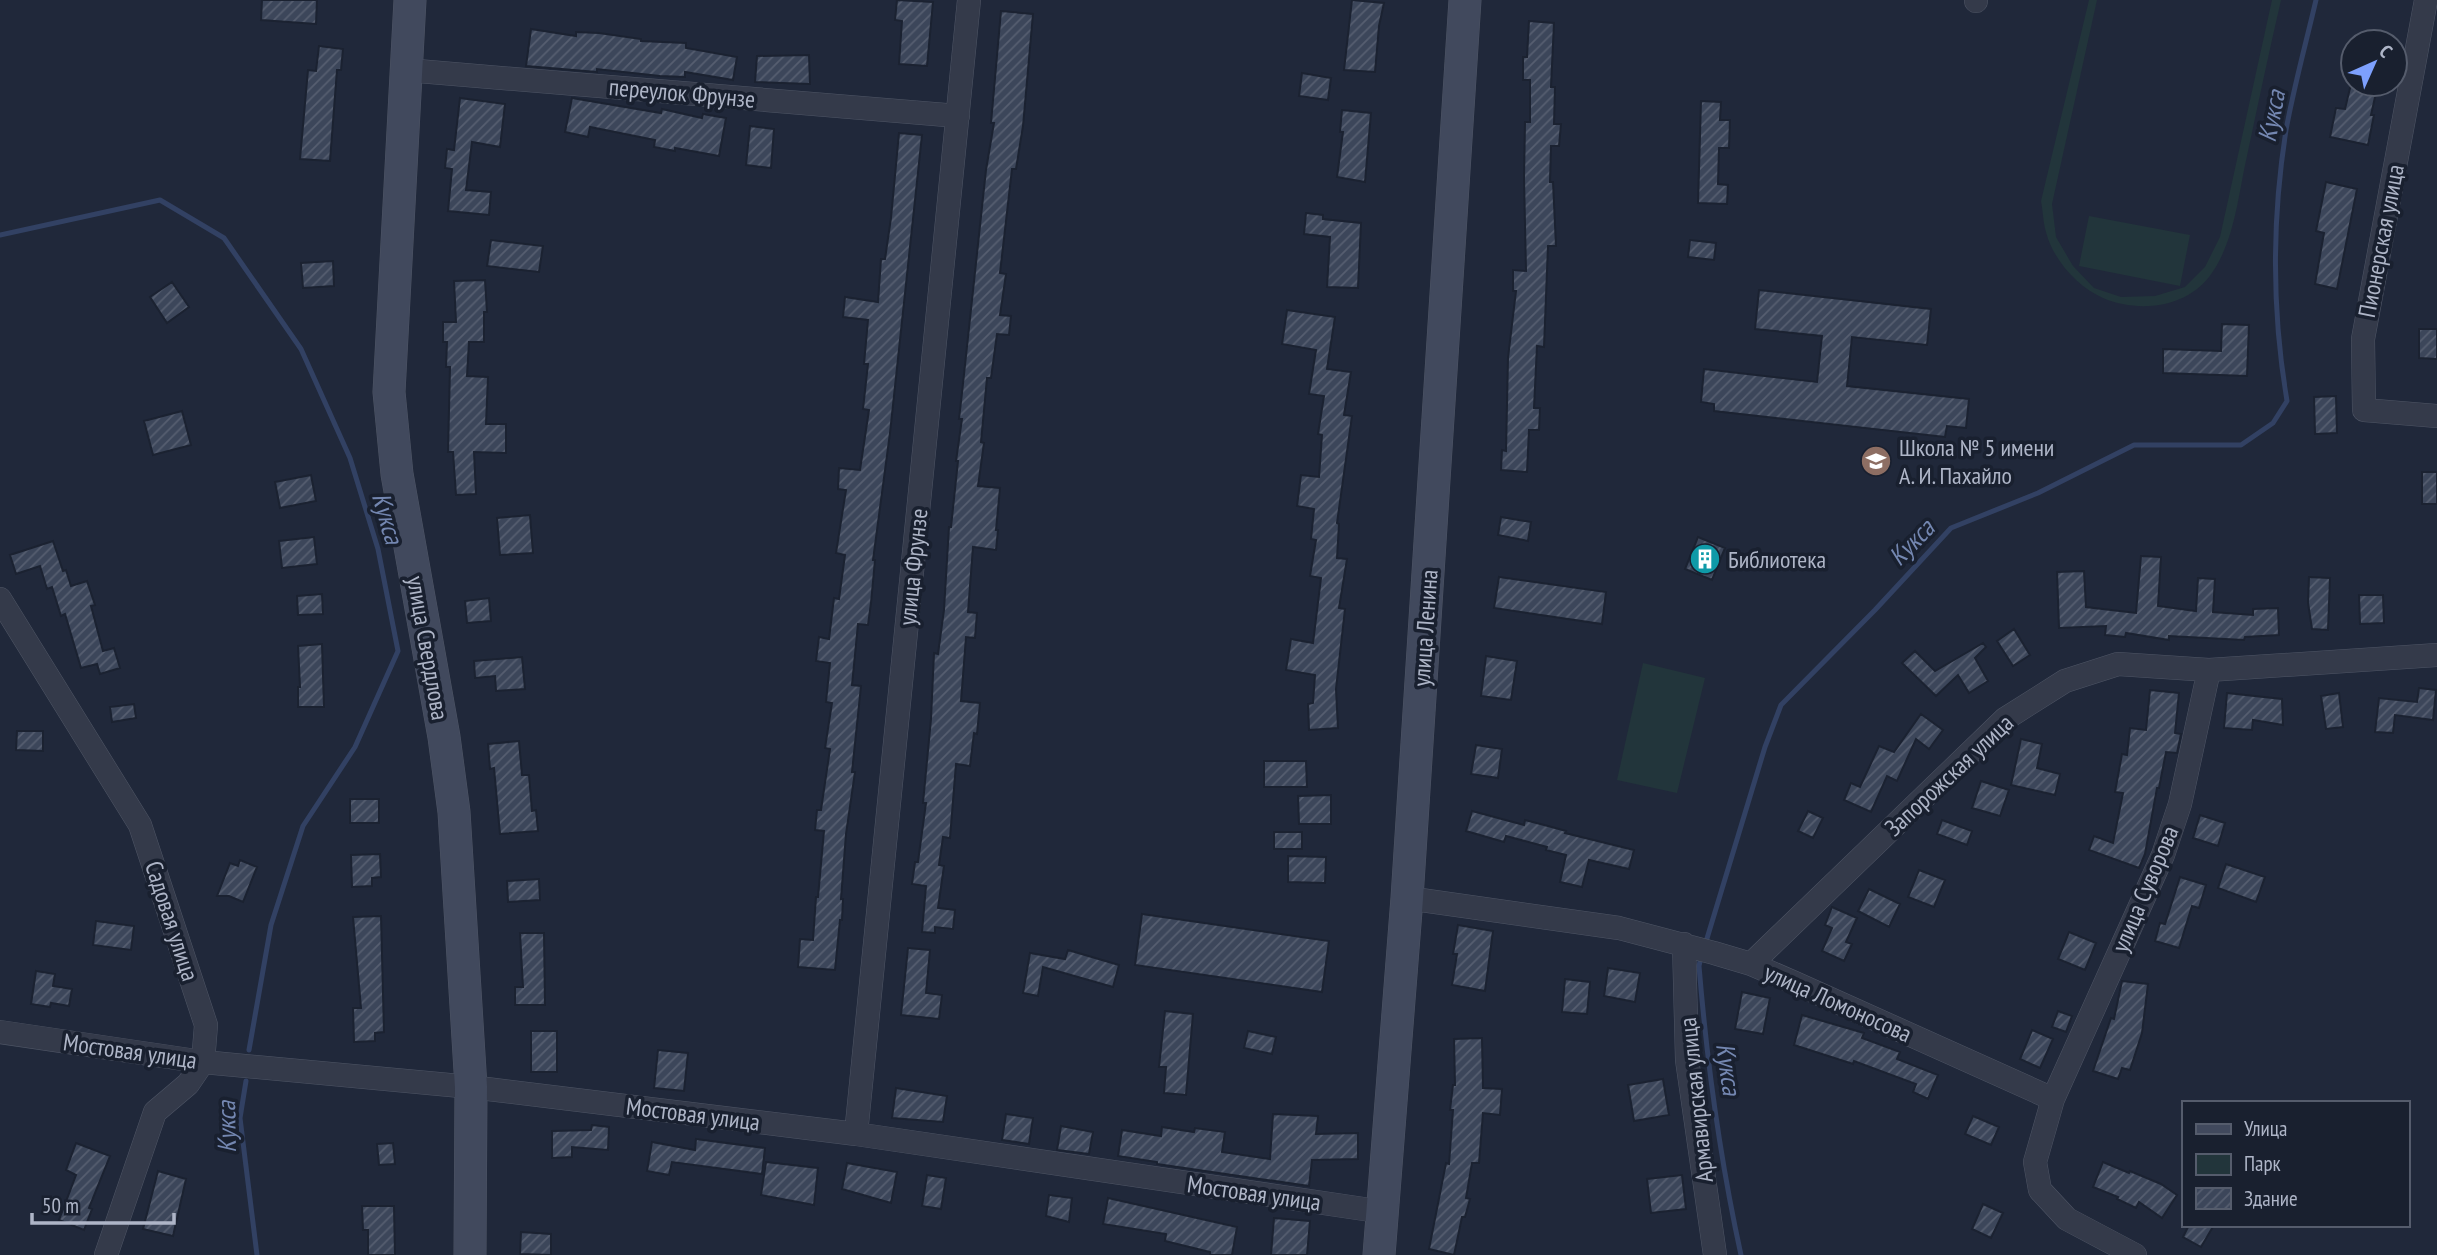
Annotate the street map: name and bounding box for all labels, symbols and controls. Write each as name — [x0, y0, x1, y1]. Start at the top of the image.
north arrow — [2339, 28, 2409, 98]
text: С — [2374, 39, 2398, 63]
street label: переулок Фрунзе — [608, 71, 756, 115]
water label: Кукса — [2250, 86, 2292, 145]
street label: Пионерская улица — [2351, 162, 2411, 320]
place label: Школа № 5 имени А. И. Пахайло — [1899, 432, 2054, 491]
school or university icon: Школа № 5 имени А. И. Пахайло — [1859, 444, 1893, 478]
water label: Кукса — [365, 488, 411, 549]
street label: улица Фрунзе — [891, 507, 935, 627]
water label: Кукса — [1881, 511, 1942, 572]
building icon: Библиотека — [1688, 542, 1722, 576]
place label: Библиотека — [1728, 544, 1826, 575]
street label: улица Ленина — [1405, 568, 1445, 688]
street label: улица Свердлова — [400, 574, 456, 722]
street label: Запорожская улица — [1878, 707, 2020, 843]
street label: улица Суворова — [2105, 821, 2185, 957]
street label: Садовая улица — [138, 857, 206, 985]
street label: улица Ломоносова — [1759, 957, 1917, 1049]
street label: Армавирская улица — [1672, 1016, 1720, 1184]
street label: Мостовая улица — [61, 1026, 199, 1076]
water label: Кукса — [1709, 1041, 1749, 1099]
street label: Мостовая улица — [624, 1090, 762, 1138]
water label: Кукса — [209, 1099, 243, 1153]
legend — [2182, 1101, 2409, 1227]
text: Улица — [2244, 1115, 2287, 1142]
text: Парк — [2244, 1150, 2281, 1177]
street label: Мостовая улица — [1185, 1168, 1323, 1218]
scale bar — [32, 1182, 173, 1226]
text: Здание — [2244, 1185, 2298, 1212]
text: 50 m — [42, 1192, 79, 1219]

